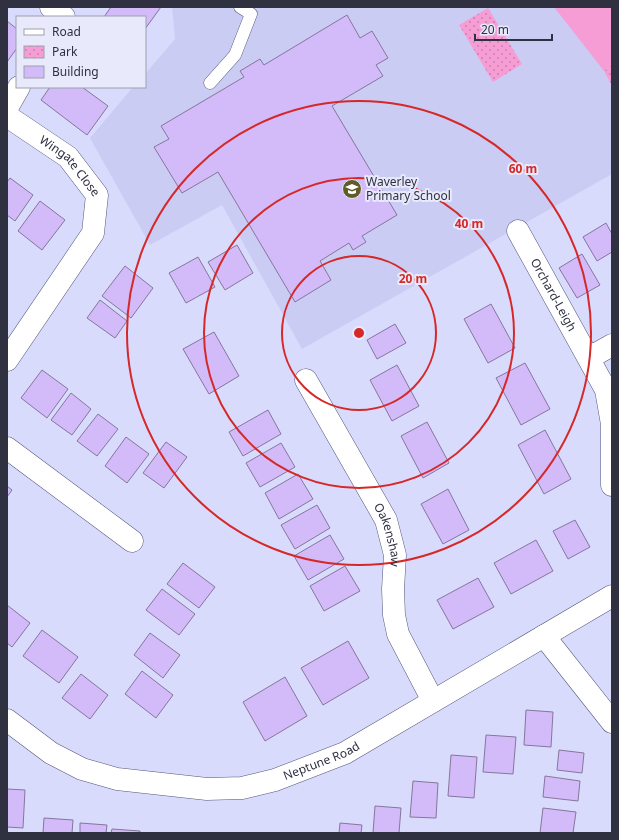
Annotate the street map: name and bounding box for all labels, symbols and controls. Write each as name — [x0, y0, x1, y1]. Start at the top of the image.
legend — [16, 16, 146, 88]
scale bar — [475, 16, 552, 42]
text: 20 m — [481, 21, 509, 38]
text: Road — [52, 23, 81, 40]
text: Park — [52, 43, 78, 60]
text: Building — [52, 63, 99, 80]
street label: Wingate Close — [36, 131, 104, 200]
text: 60 m — [509, 160, 537, 177]
place label: Waverley Primary School — [366, 173, 451, 204]
school or university icon: Waverley Primary School — [341, 178, 363, 200]
text: 40 m — [455, 215, 483, 232]
street label: Orchard-Leigh — [527, 255, 581, 334]
text: 20 m — [399, 270, 427, 287]
centre of rings — [352, 326, 366, 340]
street label: Oakenshaw — [370, 500, 404, 568]
street label: Neptune Road — [281, 737, 363, 784]

